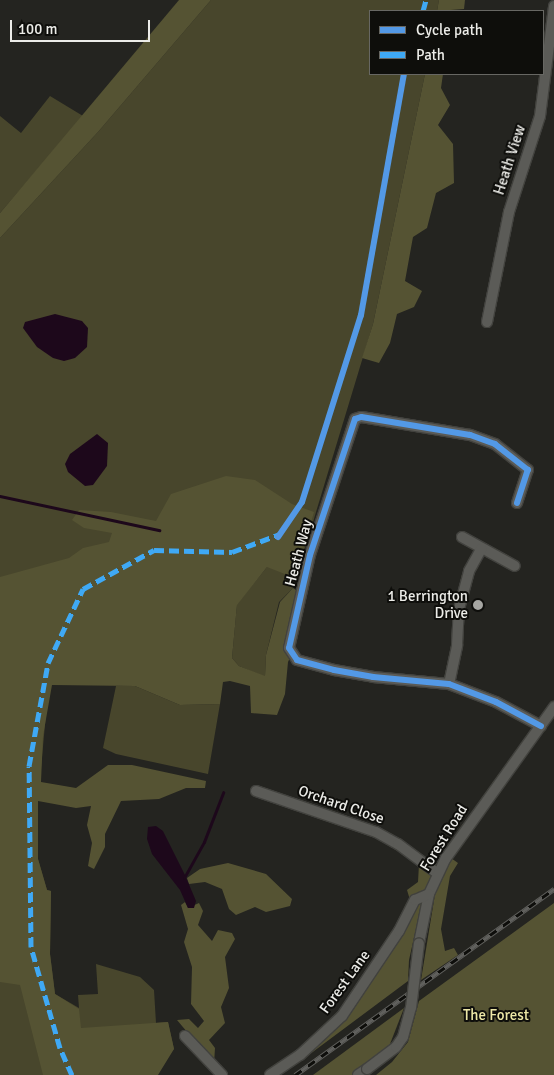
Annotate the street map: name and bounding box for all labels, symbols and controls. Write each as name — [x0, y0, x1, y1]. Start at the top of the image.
scale bar — [12, 10, 152, 42]
legend — [369, 10, 544, 75]
text: 100 m — [18, 20, 58, 38]
text: Cycle path — [416, 21, 483, 39]
text: Path — [416, 46, 445, 64]
street label: Heath View — [490, 123, 530, 197]
street label: Heath Way — [281, 518, 317, 588]
place label: 1 Berrington Drive — [387, 587, 468, 622]
marker: 1 Berrington Drive — [472, 599, 484, 611]
street label: Orchard Close — [296, 782, 386, 828]
street label: Forest Road — [416, 801, 472, 875]
street label: Forest Lane — [316, 947, 374, 1017]
park label: The Forest — [463, 1007, 529, 1025]

